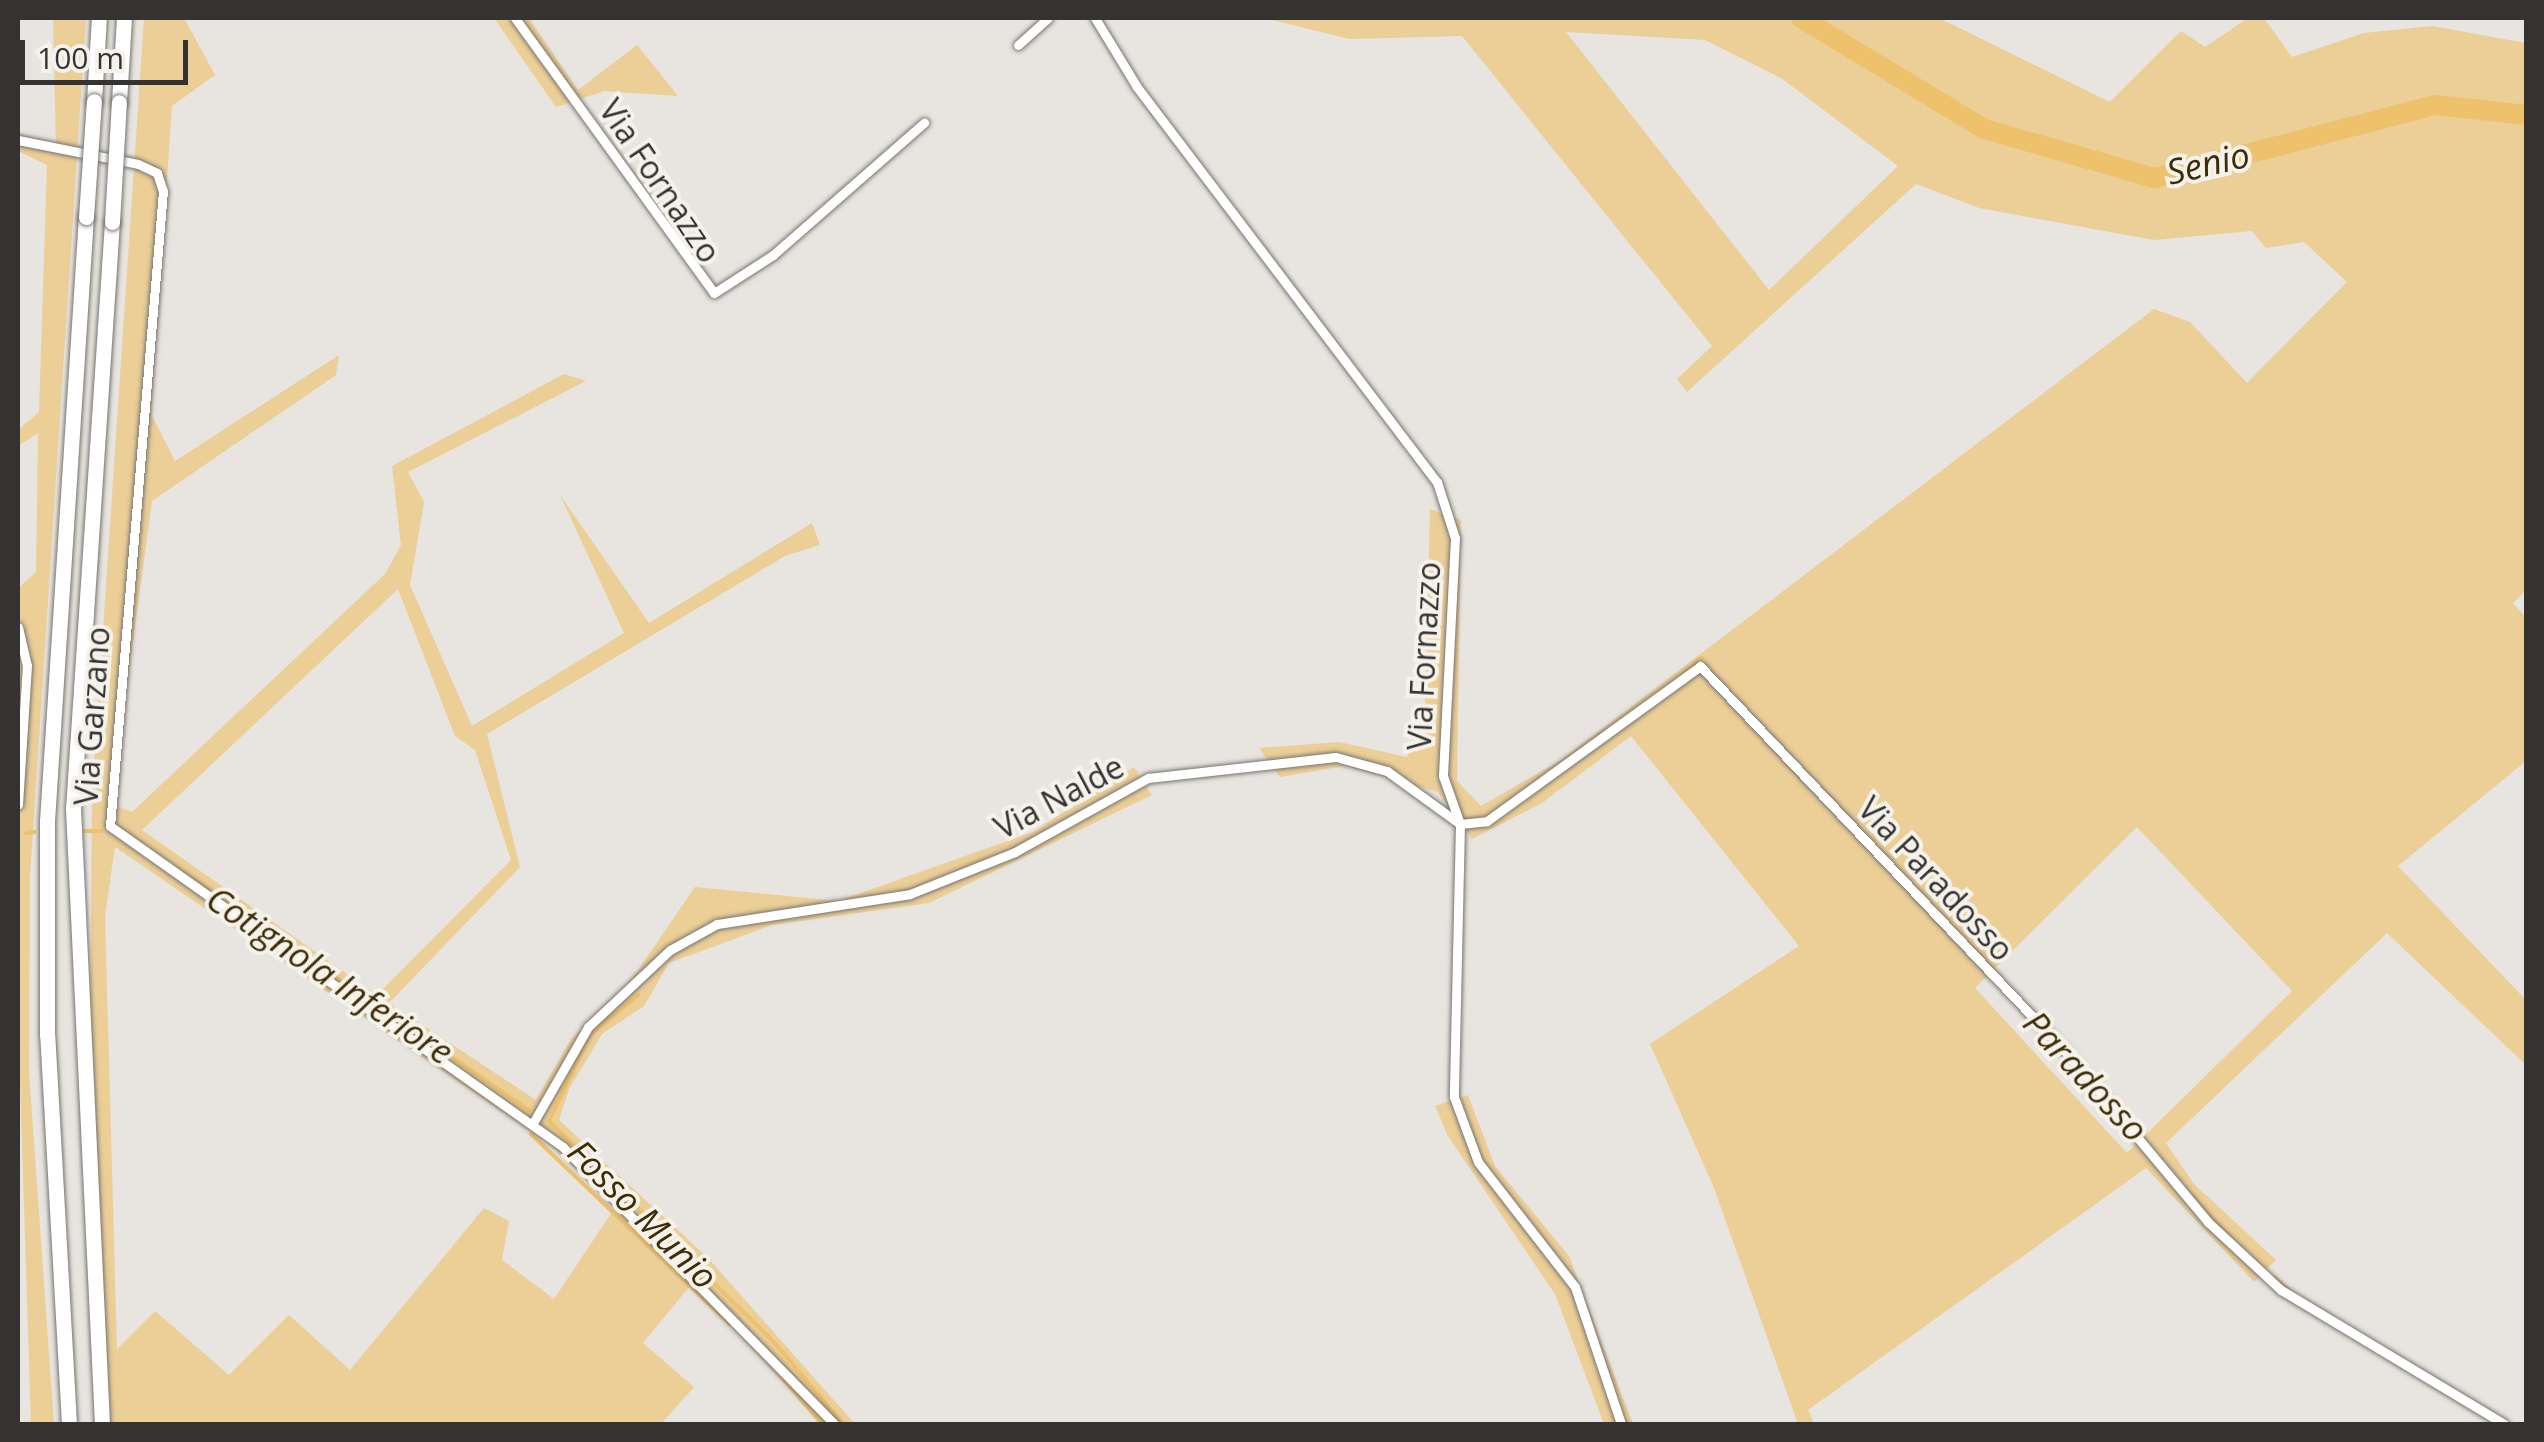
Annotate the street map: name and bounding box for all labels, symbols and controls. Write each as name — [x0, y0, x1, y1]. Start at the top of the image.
scale bar — [25, 20, 192, 82]
text: 100 m — [37, 37, 124, 78]
street label: Via Fornazzo — [591, 92, 729, 270]
water label: Senio — [2162, 133, 2254, 193]
street label: Via Fornazzo — [1400, 561, 1448, 751]
street label: Via Garzano — [67, 625, 117, 807]
street label: Via Nalde — [988, 747, 1130, 847]
street label: Via Paradosso — [1850, 789, 2022, 969]
water label: Cotignola Inferiore — [199, 877, 461, 1073]
water label: Paradosso — [2015, 1002, 2157, 1150]
water label: Fosso Munio — [560, 1131, 726, 1297]

